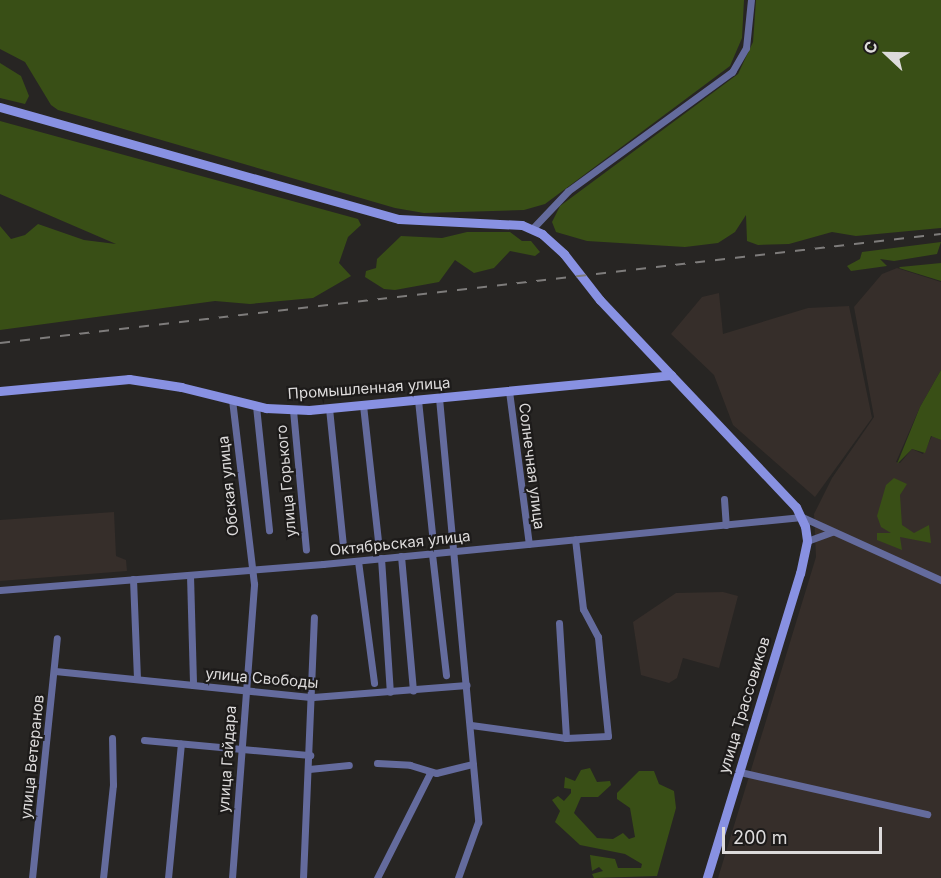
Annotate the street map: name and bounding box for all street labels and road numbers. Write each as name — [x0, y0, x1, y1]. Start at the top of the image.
street label: Промышленная улица — [287, 373, 451, 403]
street label: Солнечная улица — [515, 402, 549, 530]
street label: улица Горького — [272, 424, 300, 538]
street label: Обская улица — [214, 435, 242, 537]
street label: Октябрьская улица — [329, 527, 471, 559]
street label: улица Трассовиков — [715, 634, 773, 776]
street label: улица Свободы — [205, 664, 319, 692]
street label: улица Ветеранов — [17, 694, 47, 820]
street label: улица Гайдара — [214, 705, 240, 813]

